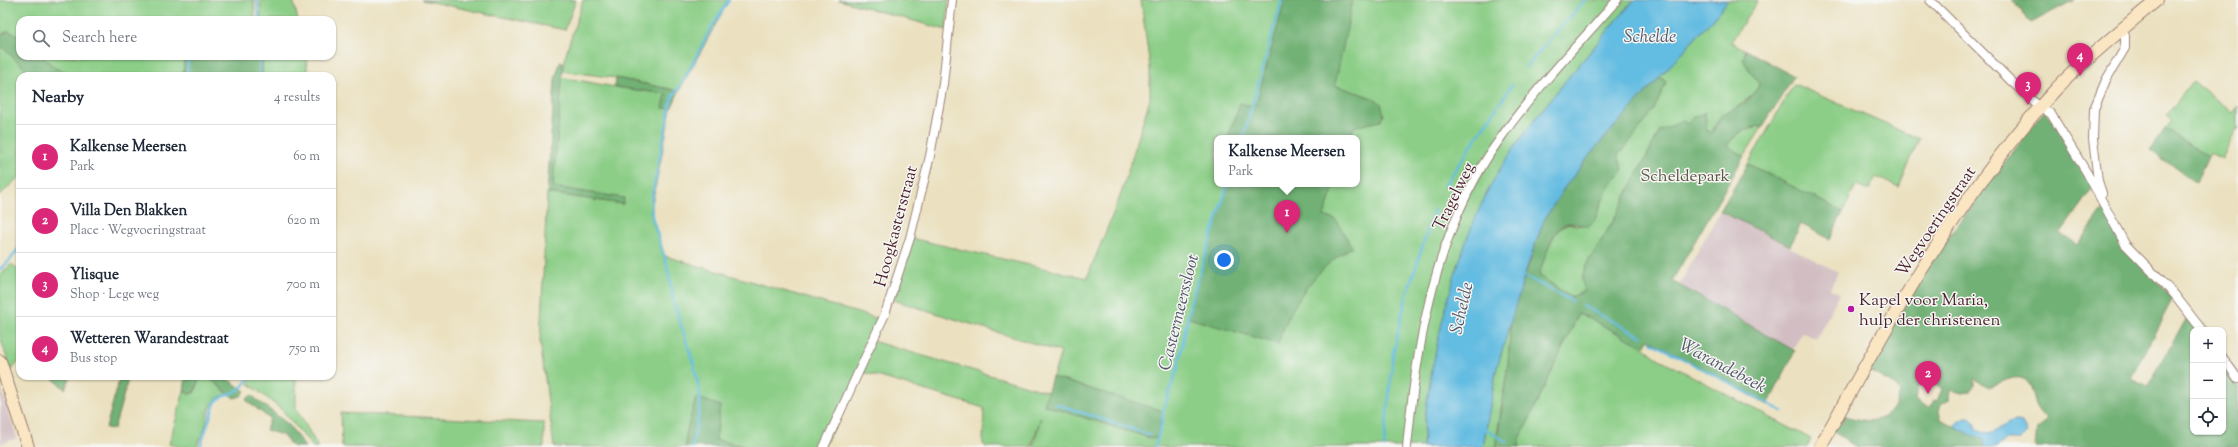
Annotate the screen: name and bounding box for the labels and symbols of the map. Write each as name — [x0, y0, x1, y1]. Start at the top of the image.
water label: Schelde — [1624, 25, 1676, 51]
pin: 4 — [2067, 43, 2093, 76]
pin: 3 — [2015, 72, 2041, 105]
street label: Tragelweg — [1428, 159, 1482, 235]
street label: Wegvoeringstraat — [1891, 162, 1983, 282]
street label: Hoogkasterstraat — [869, 163, 925, 290]
park label: Scheldepark — [1640, 165, 1730, 189]
pin: 1 — [1274, 200, 1300, 233]
your location — [1214, 250, 1234, 270]
water label: Castermeerssloot — [1153, 251, 1207, 373]
water label: Schelde — [1444, 280, 1482, 337]
place label: Kapel voor Maria, hulp der christenen — [1859, 289, 2000, 333]
marker: Kapel voor Maria, hulp der christenen — [1846, 304, 1856, 314]
water label: Warandebeek — [1674, 333, 1770, 401]
pin: 2 — [1915, 361, 1941, 394]

